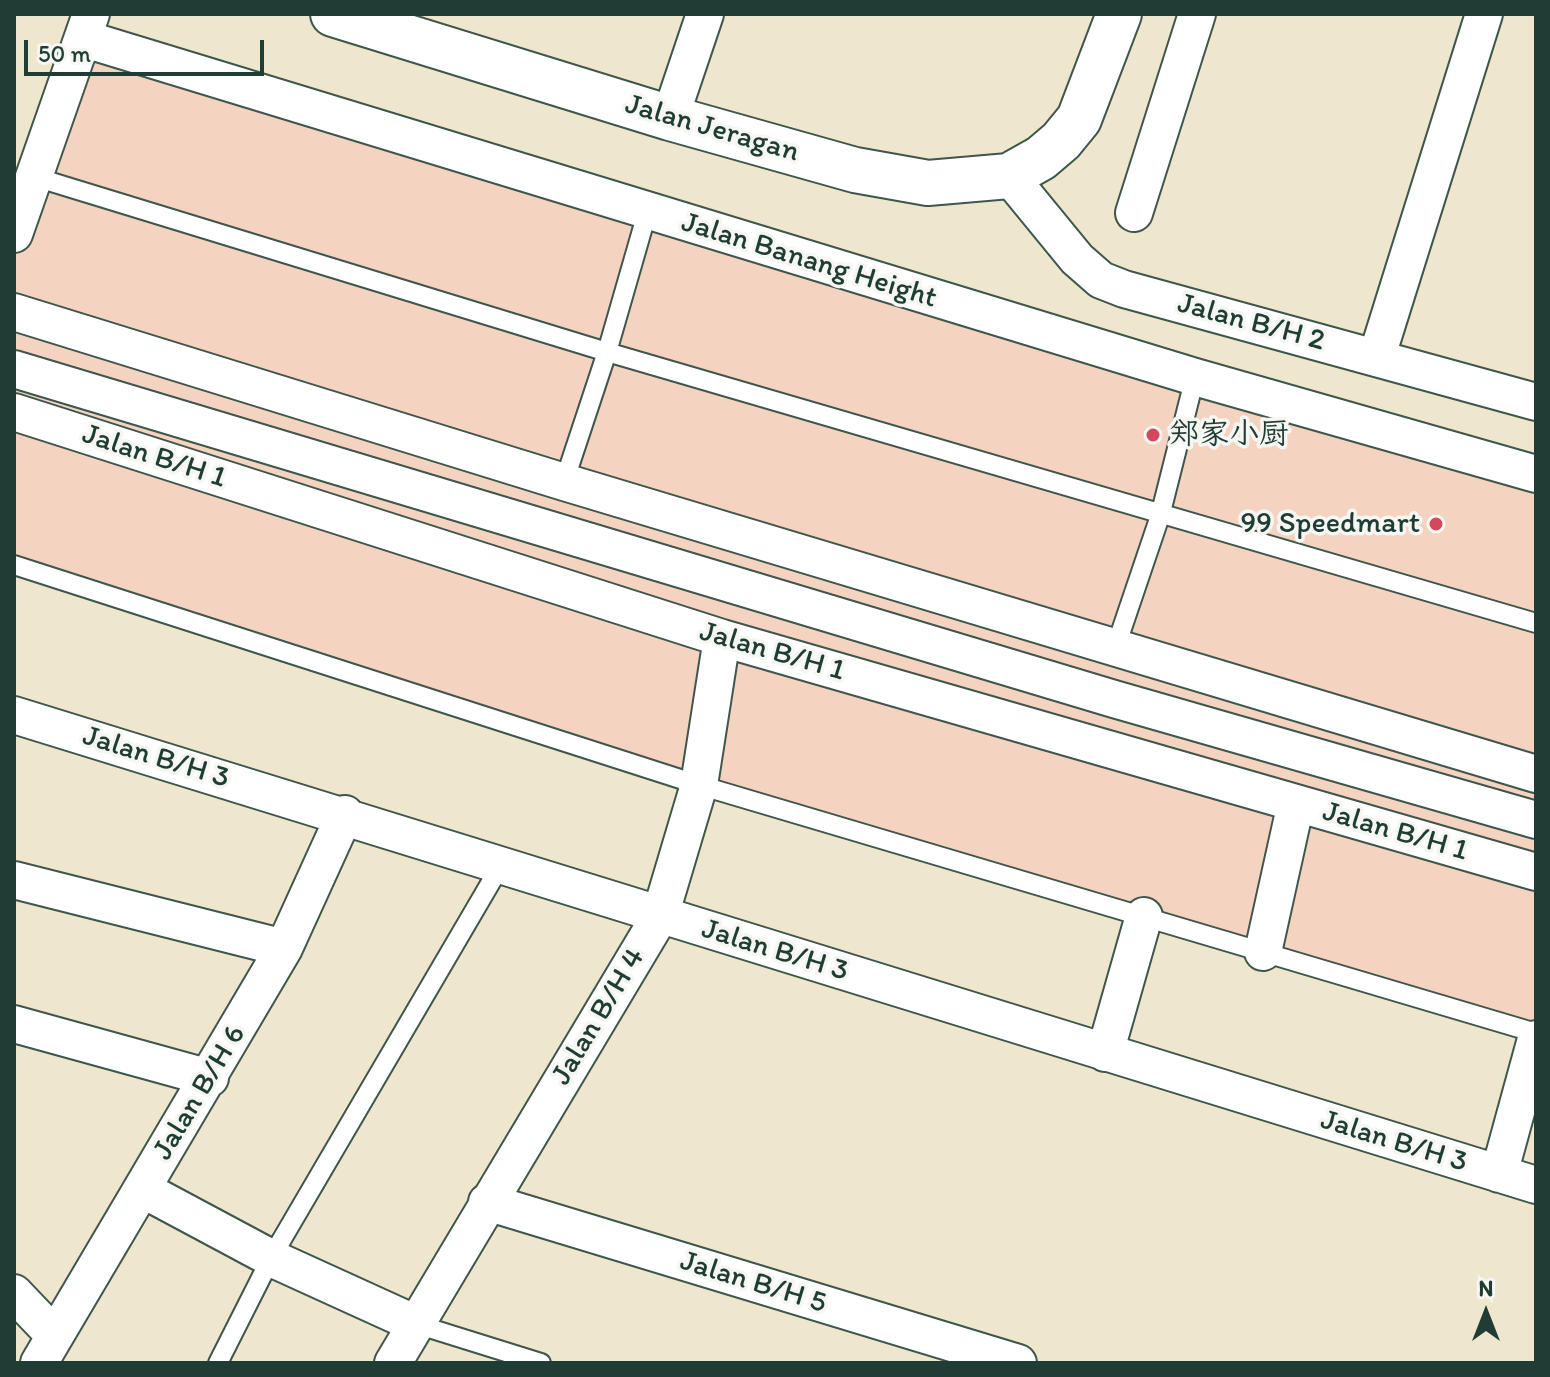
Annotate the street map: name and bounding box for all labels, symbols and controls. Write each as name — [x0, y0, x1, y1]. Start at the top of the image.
scale bar — [28, 24, 268, 74]
text: 50 m — [38, 39, 91, 68]
street label: Jalan Jeragan — [621, 87, 803, 171]
street label: Jalan Banang Height — [677, 205, 941, 317]
street label: Jalan B/H 2 — [1173, 286, 1329, 360]
street label: Jalan B/H 1 — [78, 417, 230, 497]
place label: 郑家小厨 — [1169, 417, 1289, 453]
marker: 郑家小厨 — [1144, 426, 1162, 444]
place label: 99 Speedmart — [1241, 506, 1420, 542]
marker: 99 Speedmart — [1427, 515, 1445, 533]
street label: Jalan B/H 1 — [695, 614, 849, 690]
street label: Jalan B/H 3 — [78, 719, 234, 797]
street label: Jalan B/H 1 — [1318, 794, 1472, 870]
street label: Jalan B/H 3 — [697, 912, 853, 990]
street label: Jalan B/H 4 — [544, 942, 654, 1092]
street label: Jalan B/H 6 — [146, 1019, 254, 1167]
street label: Jalan B/H 3 — [1316, 1103, 1472, 1181]
street label: Jalan B/H 5 — [676, 1244, 830, 1322]
north arrow — [1446, 1273, 1526, 1353]
text: N — [1479, 1275, 1493, 1302]

